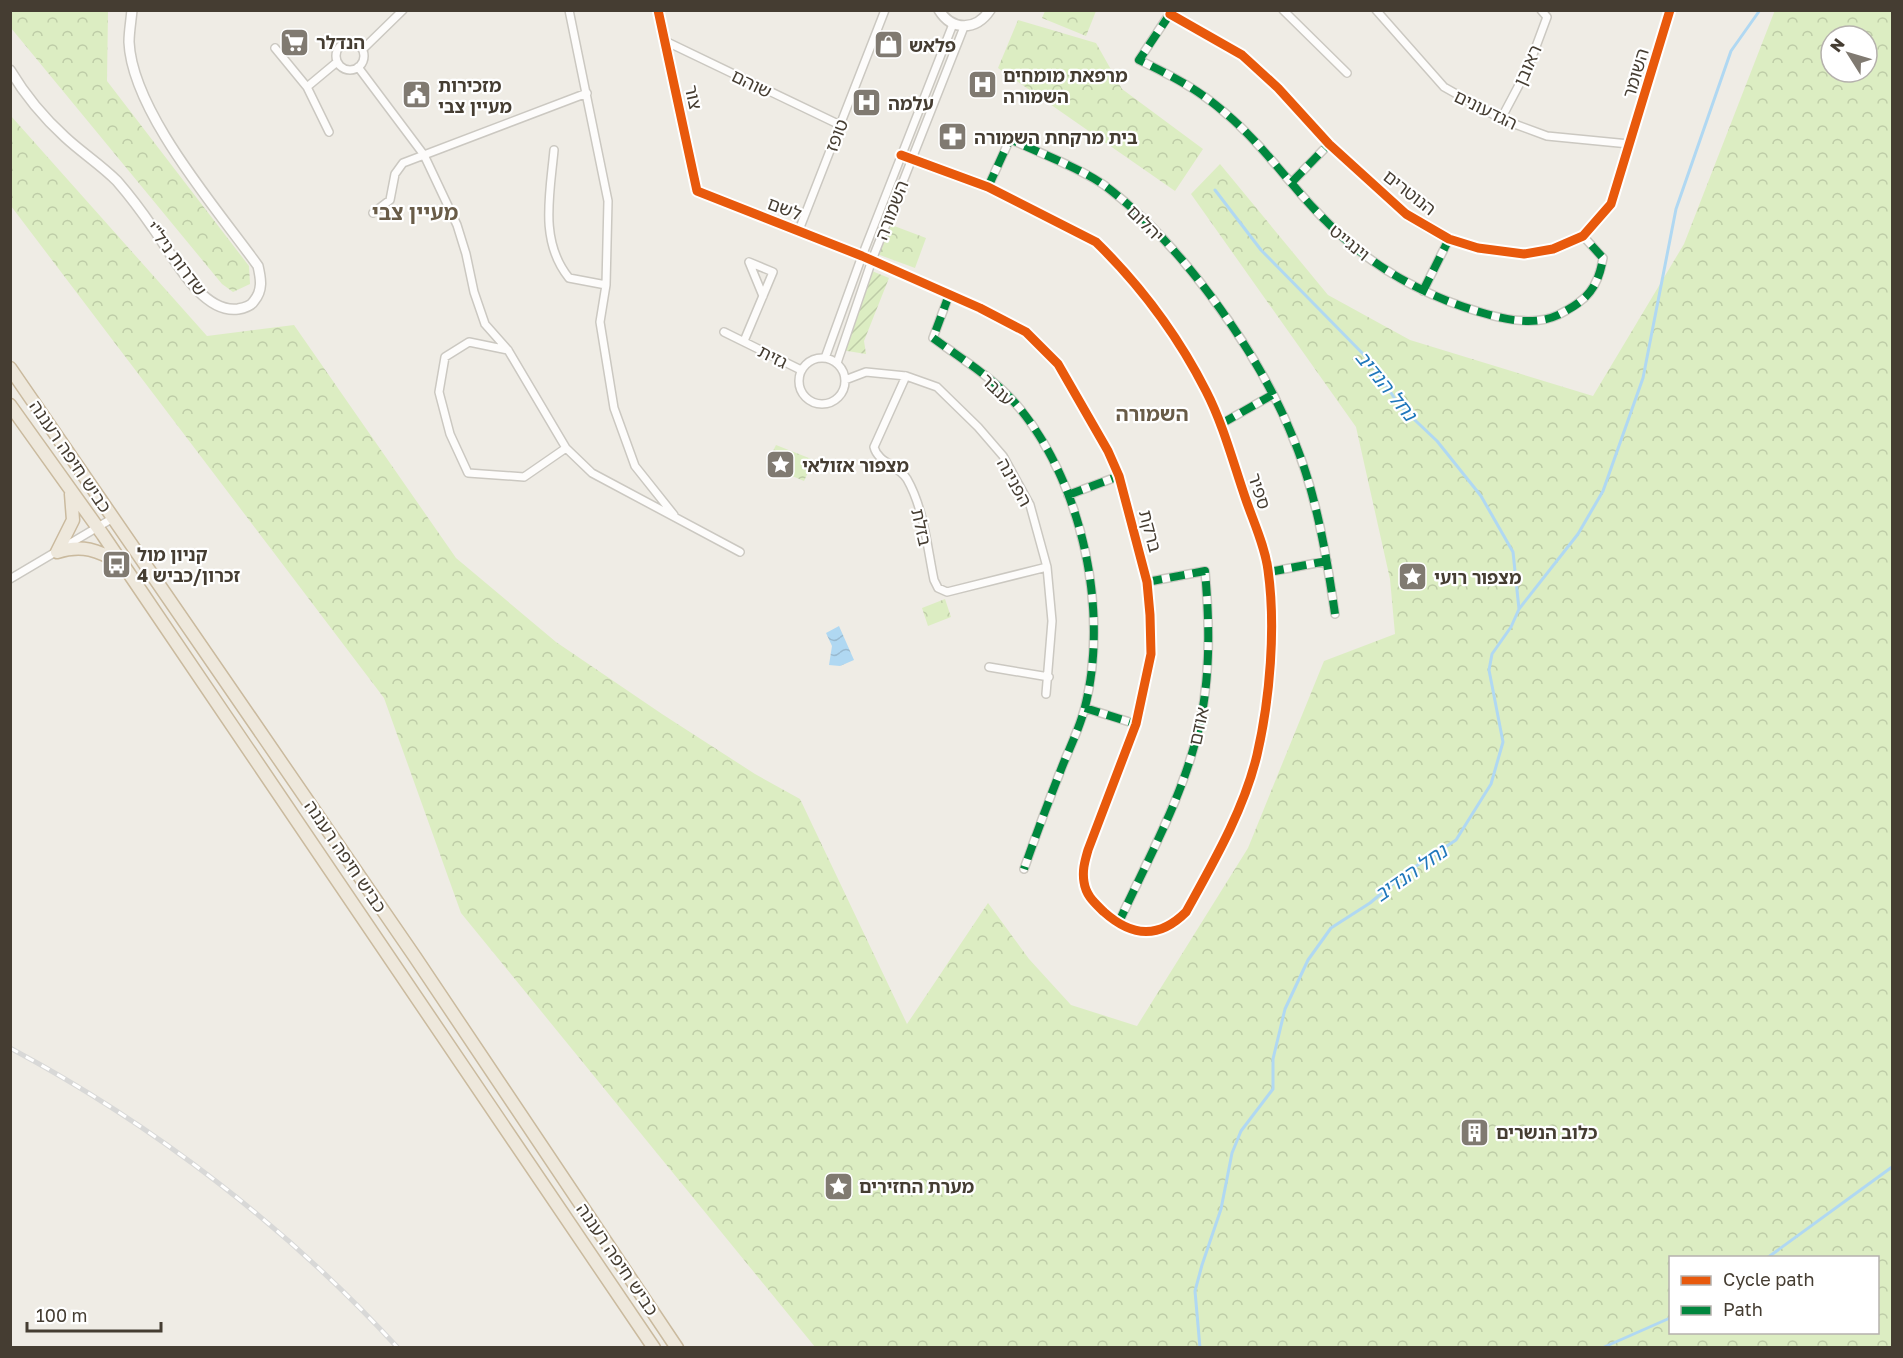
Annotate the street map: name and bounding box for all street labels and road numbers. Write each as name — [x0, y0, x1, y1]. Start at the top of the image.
street label: ראובן — [1508, 41, 1546, 89]
street label: השומר — [1617, 45, 1653, 101]
street label: שוהם — [728, 64, 776, 102]
street label: צור — [681, 83, 707, 111]
street label: הגדעונים — [1451, 84, 1521, 134]
street label: טופז — [820, 116, 852, 154]
street label: הנוטרים — [1379, 165, 1441, 219]
street label: השמורה — [870, 177, 912, 243]
street label: לשם — [765, 191, 805, 225]
street label: יהלום — [1123, 200, 1169, 246]
street label: שדרות ניל"י — [142, 216, 212, 300]
street label: וינגייט — [1325, 219, 1375, 265]
street label: גזית — [755, 339, 792, 373]
street label: ענבר — [977, 368, 1019, 410]
street label: כביש חיפה רעננה — [25, 396, 117, 516]
street label: הפנינה — [993, 454, 1037, 510]
street label: ספיר — [1244, 470, 1276, 512]
street label: בזלת — [907, 506, 937, 548]
street label: ברקת — [1135, 507, 1167, 555]
street label: אודם — [1183, 705, 1213, 747]
street label: כביש חיפה רעננה — [300, 796, 392, 916]
street label: כביש חיפה רעננה — [572, 1199, 664, 1319]

